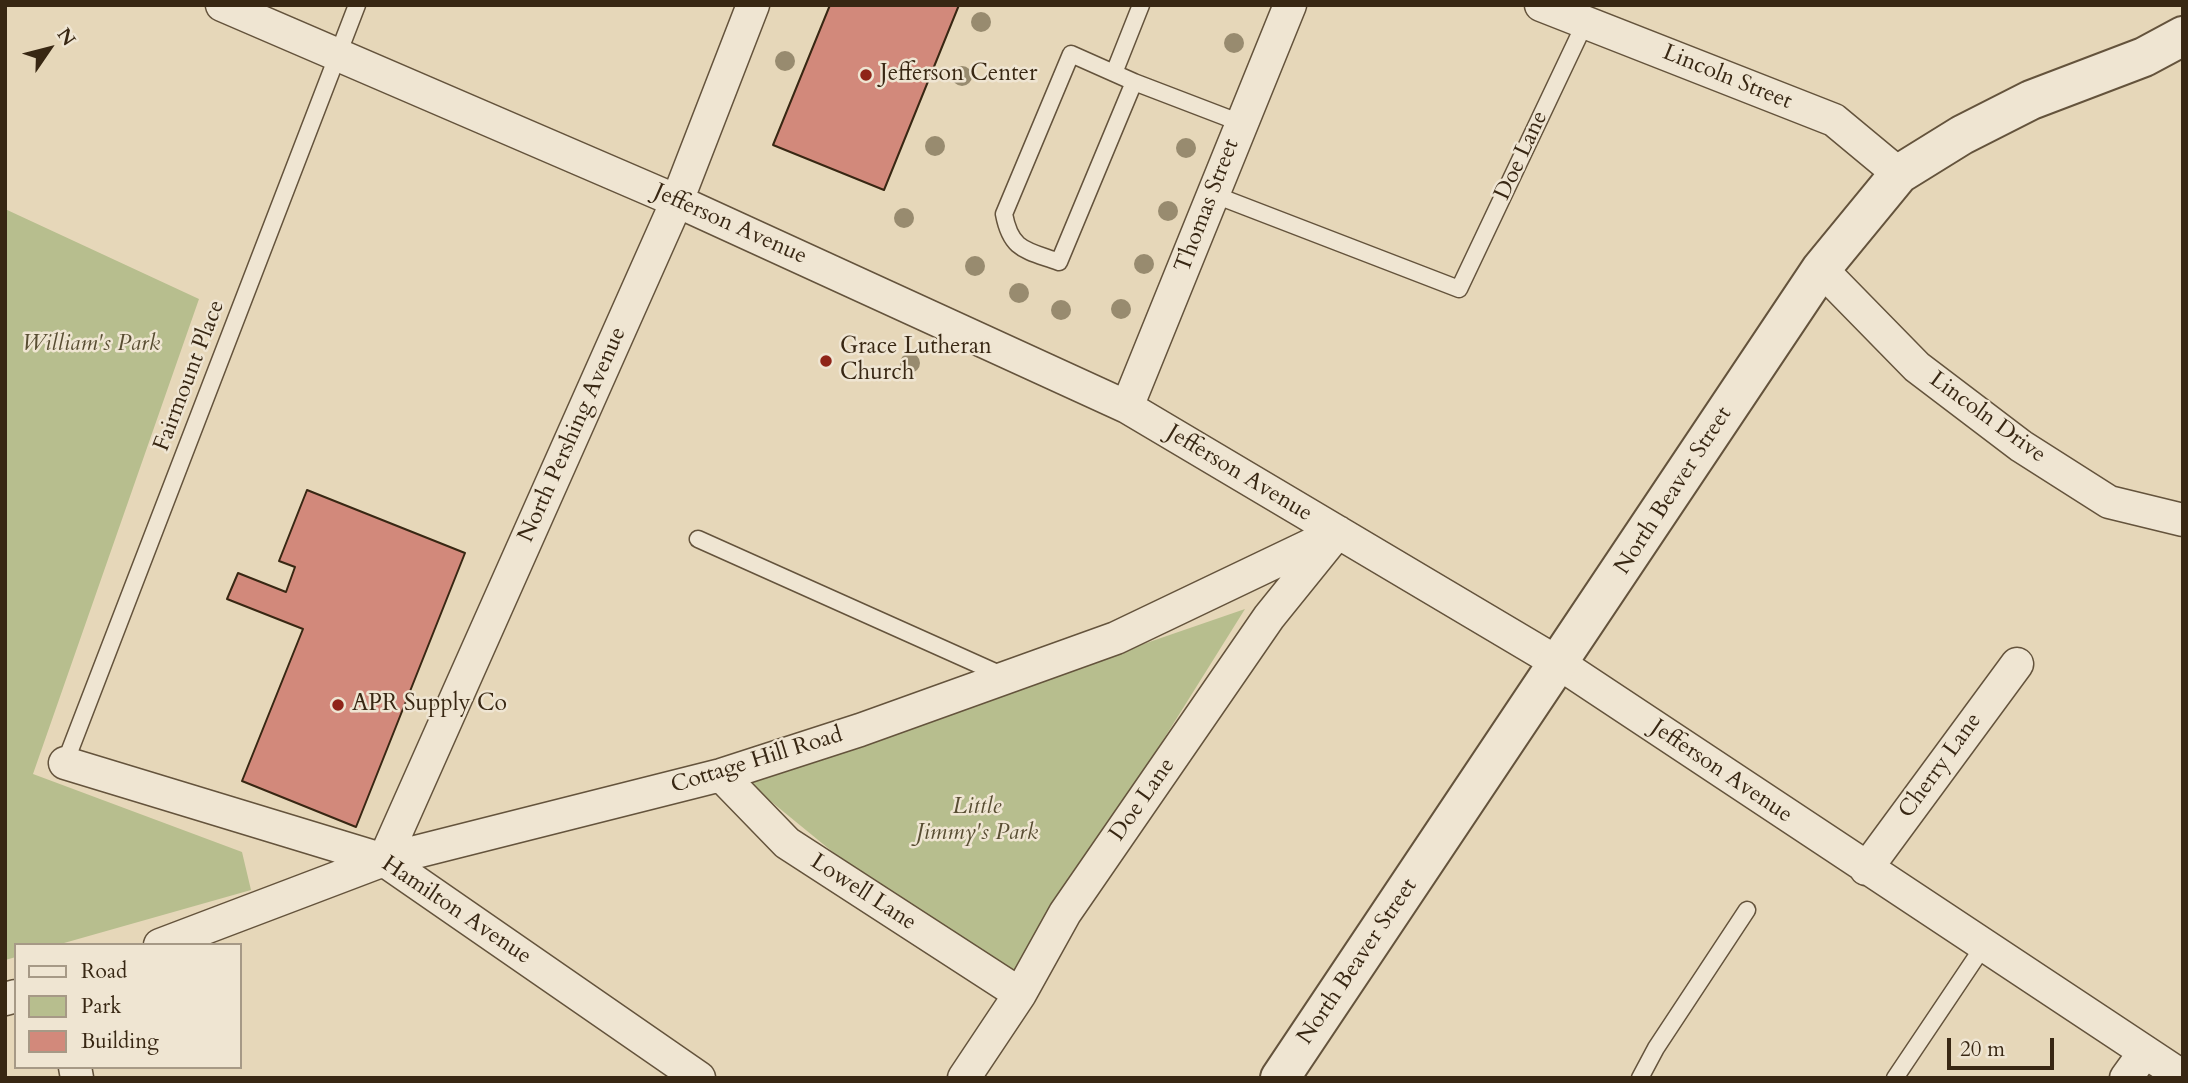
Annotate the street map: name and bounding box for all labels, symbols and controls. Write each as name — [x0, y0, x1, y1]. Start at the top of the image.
north arrow — [14, 14, 84, 84]
text: N — [51, 23, 82, 51]
street label: Lincoln Street — [1658, 40, 1796, 116]
place label: Jefferson Center — [880, 61, 1037, 89]
marker: Jefferson Center — [858, 67, 874, 83]
street label: Doe Lane — [1489, 107, 1555, 205]
street label: Thomas Street — [1170, 135, 1246, 277]
street label: Jefferson Avenue — [649, 179, 811, 271]
street label: Fairmount Place — [149, 297, 231, 455]
street label: North Pershing Avenue — [513, 323, 633, 547]
park label: William's Park — [22, 331, 160, 359]
place label: Grace Lutheran Church — [840, 334, 992, 388]
marker: Grace Lutheran Church — [818, 353, 834, 369]
street label: Lincoln Drive — [1923, 367, 2051, 469]
street label: North Beaver Street — [1609, 402, 1739, 580]
street label: Jefferson Avenue — [1161, 420, 1317, 528]
place label: APR Supply Co — [352, 691, 507, 719]
marker: APR Supply Co — [330, 697, 346, 713]
street label: Cherry Lane — [1894, 708, 1988, 824]
street label: Jefferson Avenue — [1645, 714, 1797, 830]
street label: Cottage Hill Road — [668, 722, 846, 800]
street label: Doe Lane — [1104, 753, 1182, 847]
park label: Little Jimmy's Park — [916, 794, 1038, 848]
street label: Lowell Lane — [805, 849, 921, 937]
street label: Hamilton Avenue — [376, 851, 536, 971]
street label: North Beaver Street — [1292, 874, 1424, 1050]
legend — [14, 943, 242, 1069]
text: Road — [81, 957, 127, 986]
text: Park — [81, 992, 121, 1021]
scale bar — [1950, 1024, 2057, 1068]
text: Building — [81, 1027, 159, 1056]
text: 20 m — [1960, 1035, 2005, 1064]

